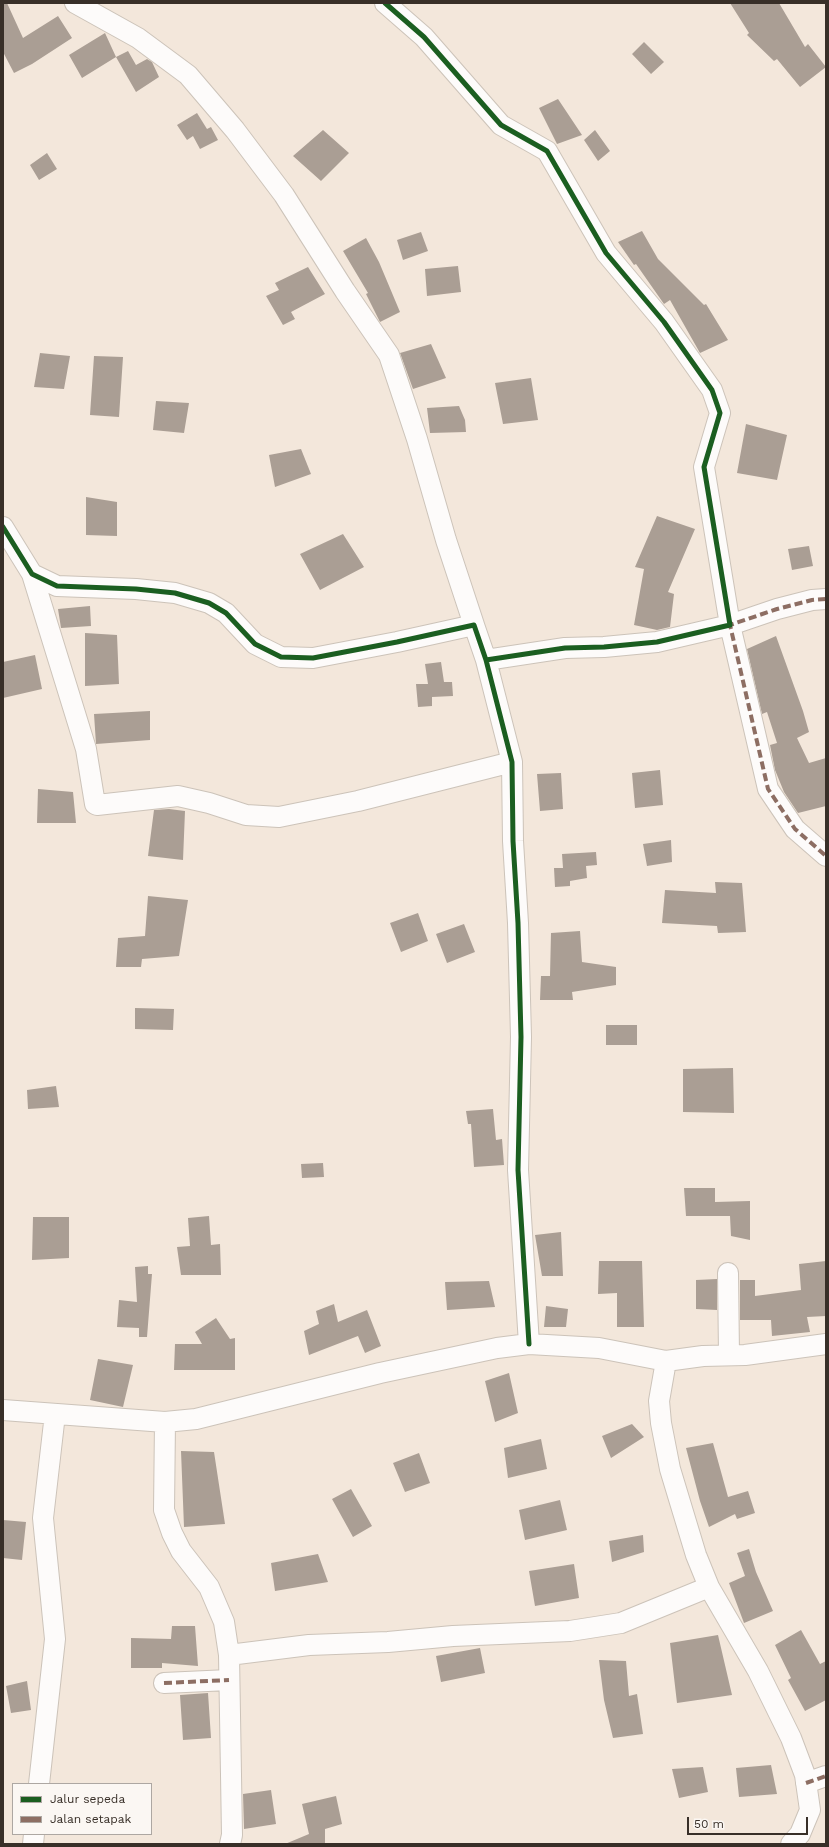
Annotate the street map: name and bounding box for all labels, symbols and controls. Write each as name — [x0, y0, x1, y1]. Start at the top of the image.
legend — [12, 1783, 152, 1835]
text: Jalur sepeda — [50, 1792, 125, 1806]
scale bar — [689, 1809, 810, 1835]
text: Jalan setapak — [50, 1812, 131, 1826]
text: 50 m — [694, 1817, 724, 1831]

